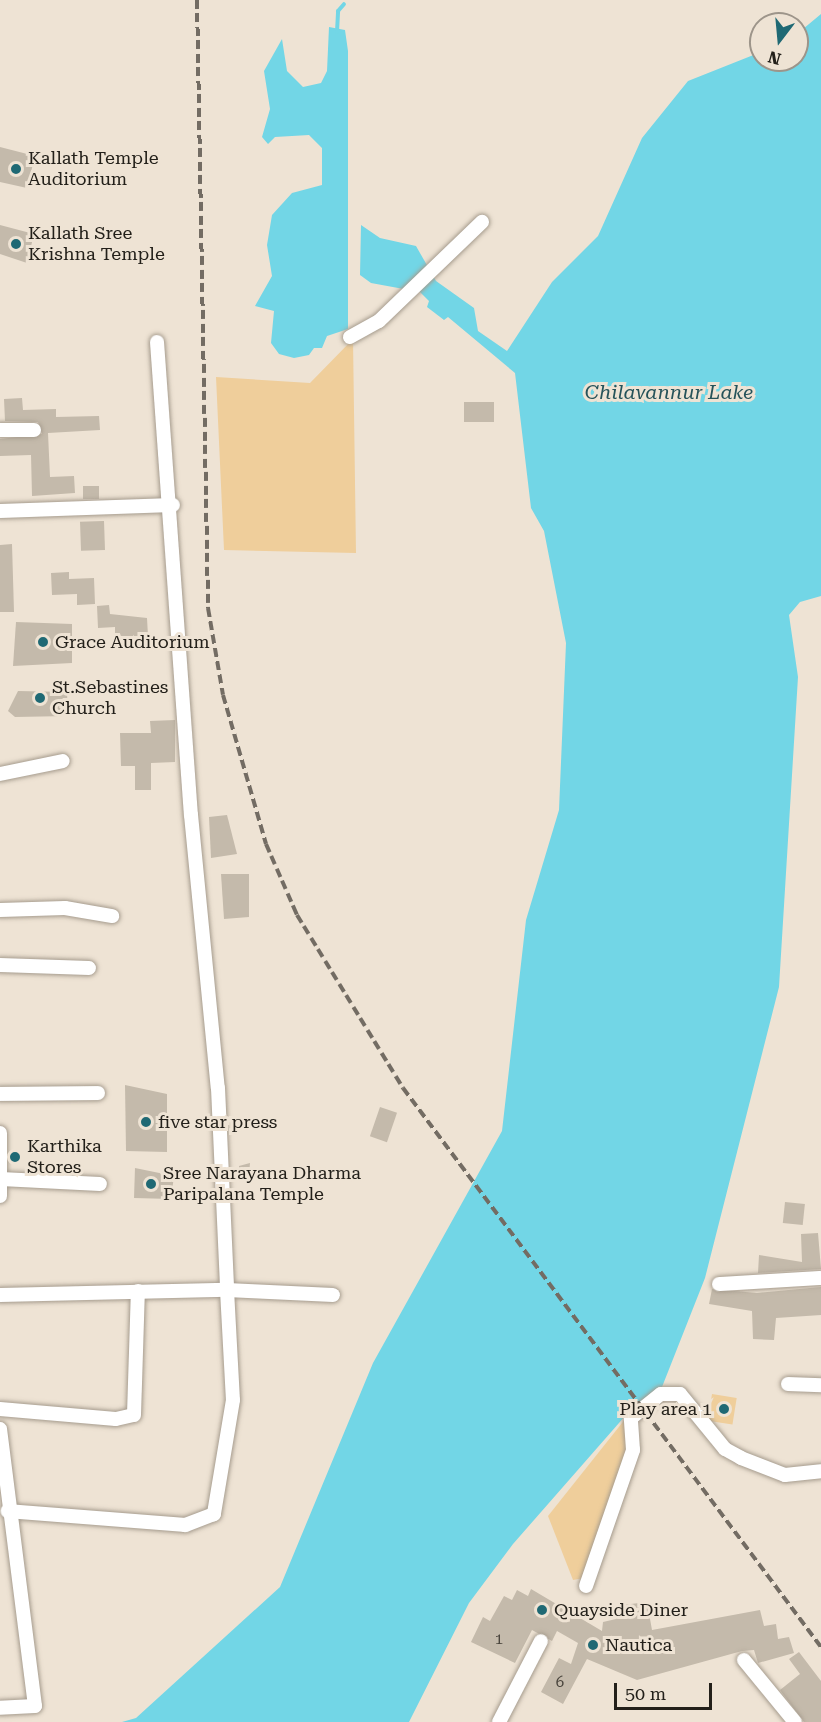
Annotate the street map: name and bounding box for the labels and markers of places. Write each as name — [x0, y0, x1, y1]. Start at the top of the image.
place label: Kallath Temple Auditorium — [28, 148, 159, 190]
marker: Kallath Temple Auditorium — [9, 162, 23, 176]
place label: Kallath Sree Krishna Temple — [28, 223, 165, 266]
marker: Kallath Sree Krishna Temple — [9, 237, 23, 251]
place label: Grace Auditorium — [55, 631, 210, 653]
marker: Grace Auditorium — [36, 635, 50, 649]
place label: St.Sebastines Church — [52, 677, 168, 720]
marker: St.Sebastines Church — [33, 691, 47, 705]
place label: five star press — [158, 1111, 277, 1133]
marker: five star press — [139, 1115, 153, 1129]
place label: Karthika Stores — [27, 1136, 102, 1178]
marker: Karthika Stores — [8, 1150, 22, 1164]
place label: Sree Narayana Dharma Paripalana Temple — [163, 1163, 361, 1206]
marker: Sree Narayana Dharma Paripalana Temple — [144, 1177, 158, 1191]
place label: Play area 1 — [619, 1398, 712, 1420]
marker: Play area 1 — [717, 1402, 731, 1416]
place label: Quayside Diner — [554, 1599, 688, 1621]
marker: Quayside Diner — [535, 1603, 549, 1617]
place label: Nautica — [605, 1634, 672, 1656]
marker: Nautica — [586, 1638, 600, 1652]

